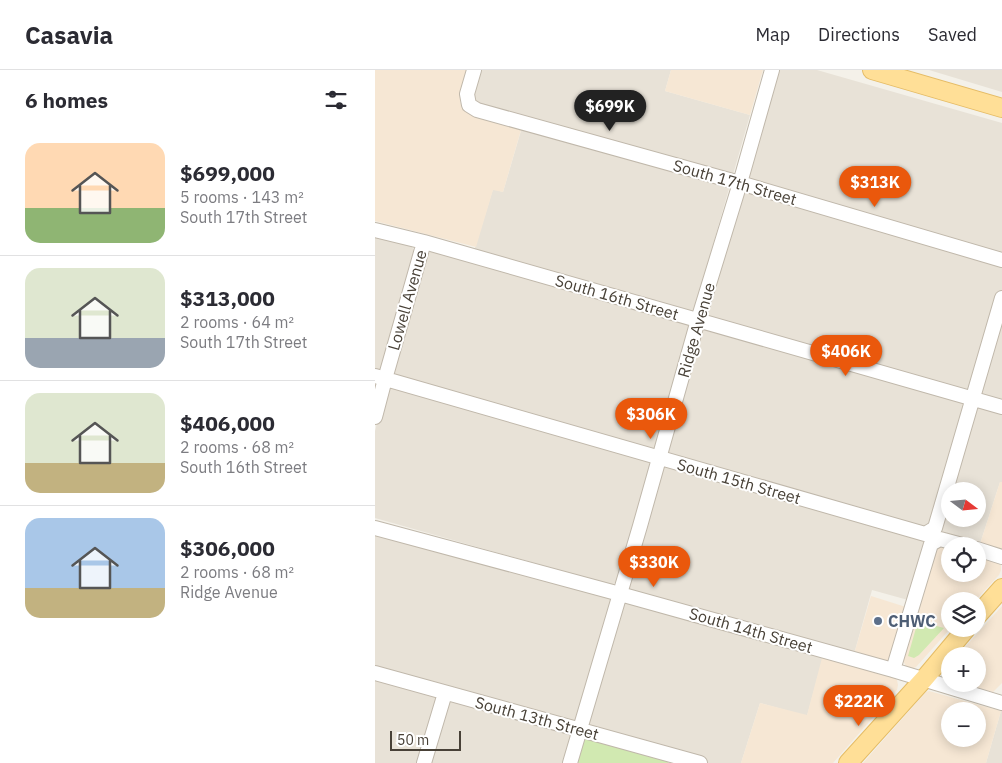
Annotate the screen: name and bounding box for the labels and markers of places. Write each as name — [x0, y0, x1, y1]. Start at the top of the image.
pin: $699K — [575, 90, 645, 132]
pin: $313K — [840, 166, 910, 208]
pin: $406K — [811, 334, 881, 377]
pin: $306K — [616, 398, 686, 440]
pin: $330K — [619, 546, 689, 588]
place label: CHWC — [888, 611, 936, 631]
marker: CHWC — [872, 615, 884, 627]
pin: $222K — [824, 684, 894, 727]

